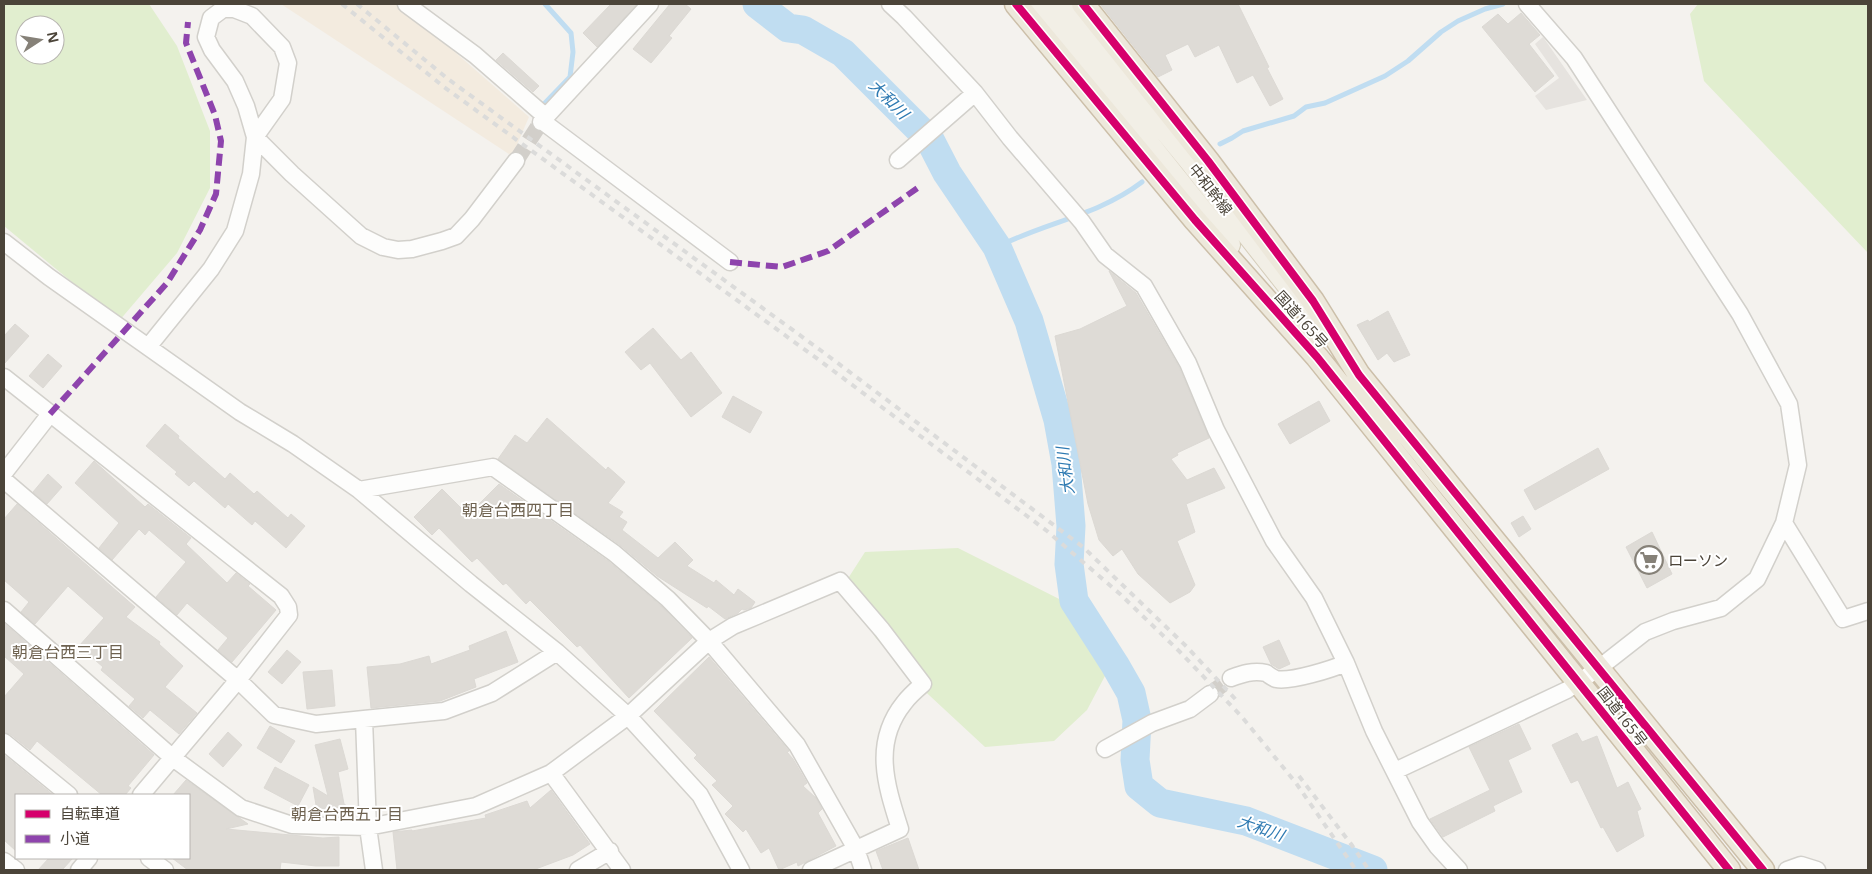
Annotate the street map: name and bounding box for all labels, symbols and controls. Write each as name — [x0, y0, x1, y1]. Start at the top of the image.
north arrow — [15, 15, 65, 65]
text: N — [43, 30, 64, 45]
water label: 大和川 — [864, 74, 915, 125]
street label: 中和幹線 — [1185, 159, 1237, 219]
street label: 国道165号 — [1271, 286, 1333, 352]
water label: 大和川 — [1051, 444, 1079, 496]
district label: 朝倉台西四丁目 — [462, 499, 574, 521]
supermarket icon: ローソン — [1634, 545, 1664, 575]
place label: ローソン — [1668, 550, 1728, 570]
district label: 朝倉台西三丁目 — [12, 641, 124, 663]
street label: 国道165号 — [1593, 682, 1653, 750]
legend — [15, 794, 190, 859]
text: 自転車道 — [60, 803, 120, 823]
district label: 朝倉台西五丁目 — [291, 803, 403, 825]
water label: 大和川 — [1235, 810, 1289, 847]
text: 小道 — [60, 828, 90, 848]

